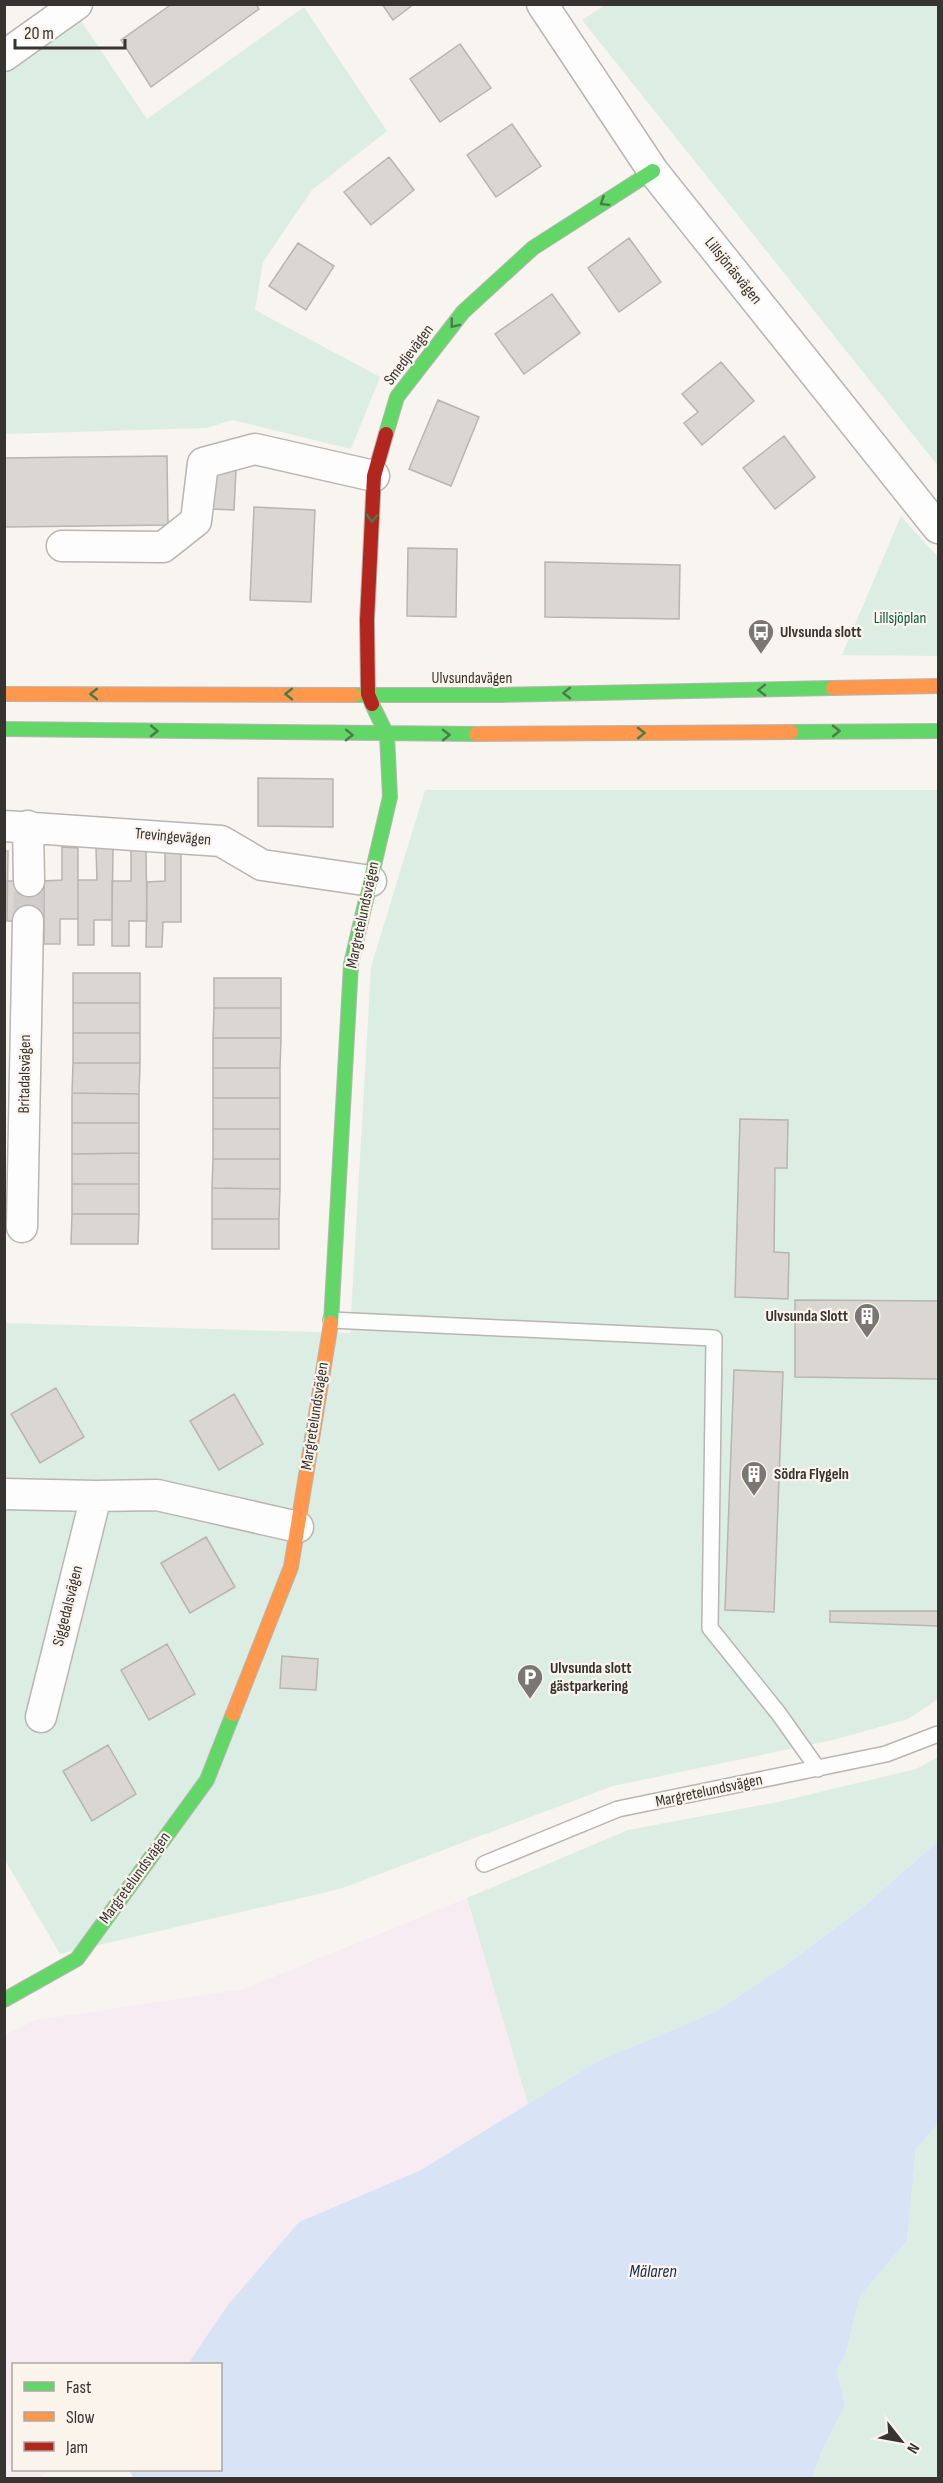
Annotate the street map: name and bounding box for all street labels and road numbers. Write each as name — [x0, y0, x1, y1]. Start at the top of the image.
street label: Lillsjönäsvägen — [700, 234, 766, 308]
street label: Smedjevägen — [380, 321, 438, 389]
street label: Ulvsundavägen — [432, 669, 512, 688]
street label: Trevingevägen — [134, 824, 212, 850]
street label: Margretelundsvägen — [342, 860, 384, 970]
street label: Britadalsvägen — [15, 1034, 35, 1114]
street label: Margretelundsvägen — [297, 1361, 333, 1471]
street label: Siggedalsvägen — [49, 1564, 87, 1648]
street label: Margretelundsvägen — [654, 1770, 764, 1812]
street label: Margretelundsvägen — [95, 1828, 175, 1928]

